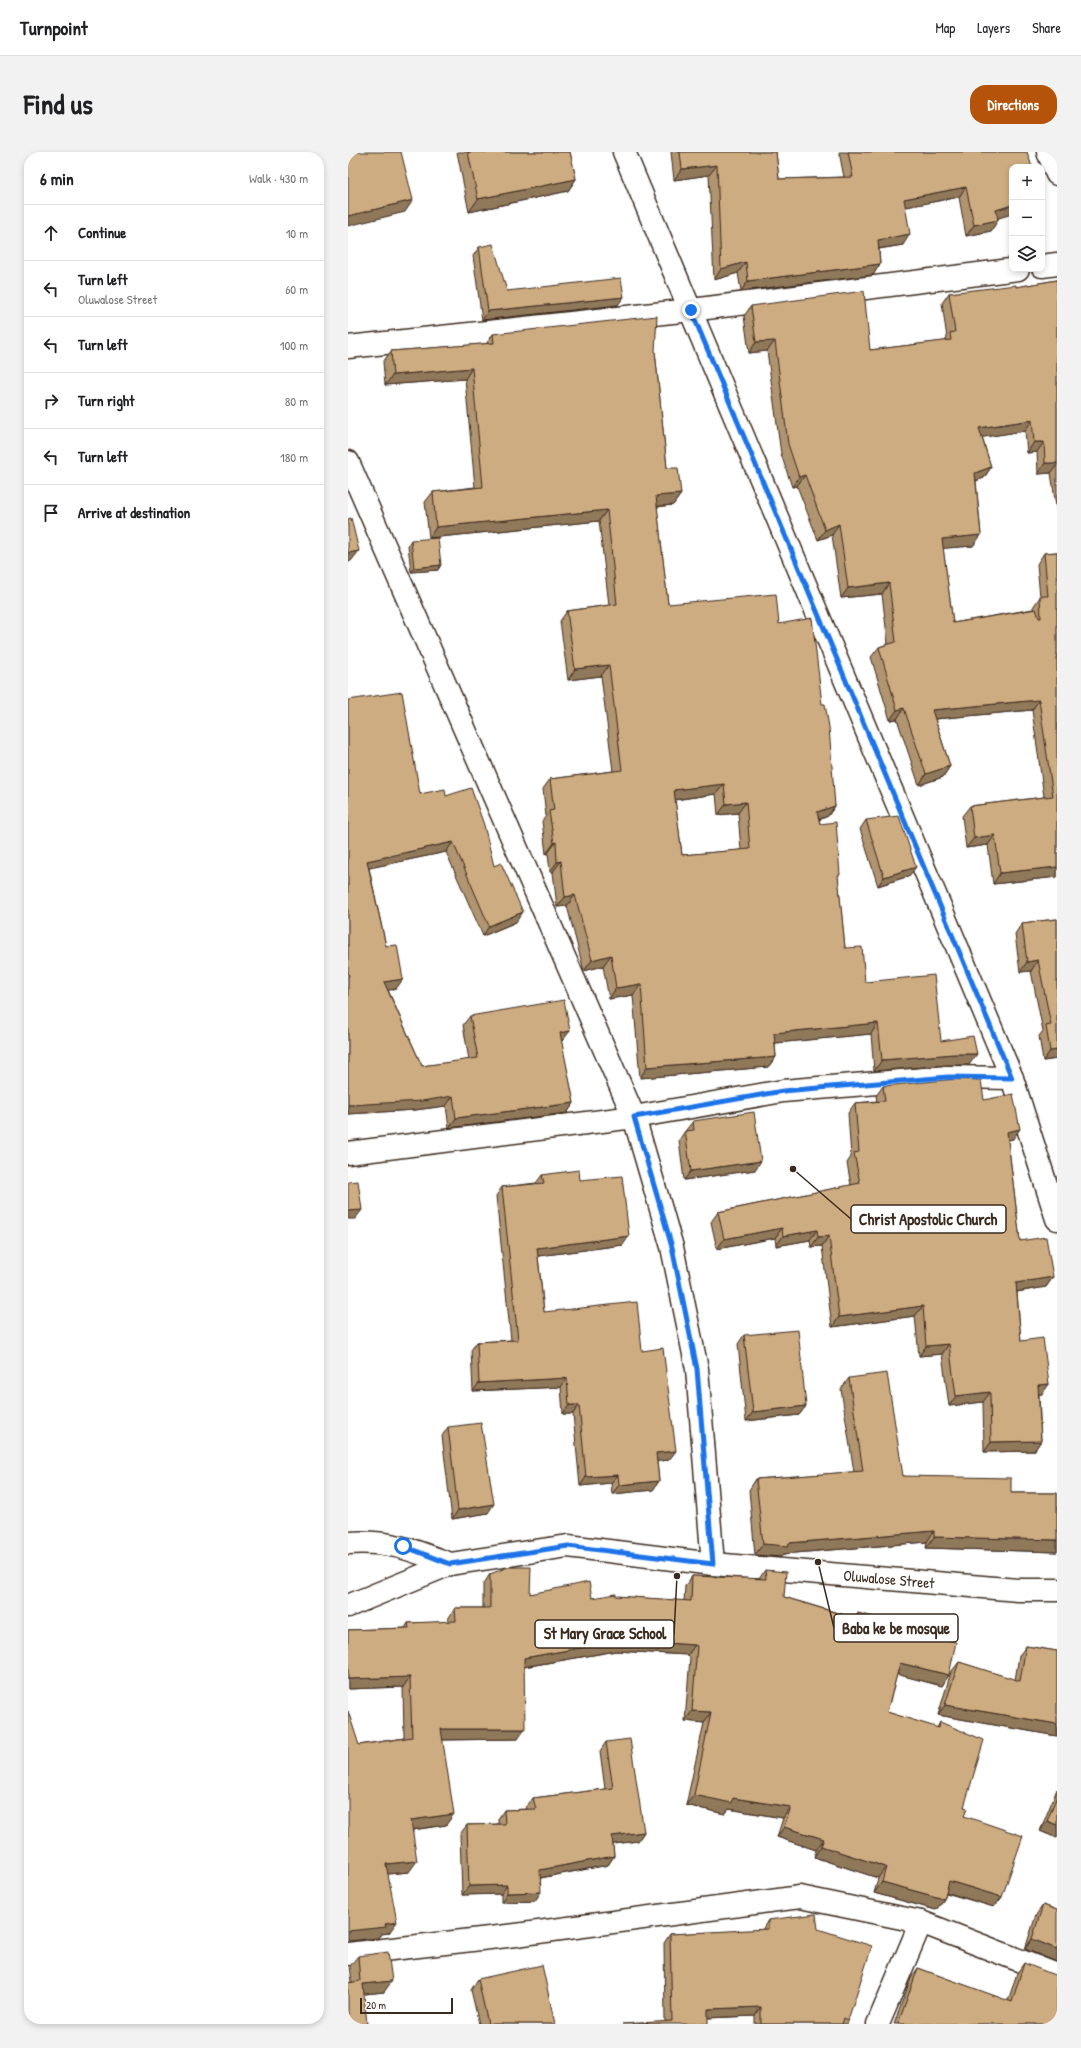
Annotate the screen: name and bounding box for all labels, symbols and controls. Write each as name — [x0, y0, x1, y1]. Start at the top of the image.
text: Turnpoint — [20, 15, 88, 41]
text: Map — [935, 18, 955, 37]
text: Layers — [977, 18, 1010, 37]
text: Share — [1032, 18, 1061, 37]
text: Find us — [24, 85, 93, 123]
button: Directions — [970, 85, 1057, 124]
map controls — [1009, 164, 1045, 272]
button: + — [1009, 164, 1045, 200]
text: 6 min — [40, 167, 74, 190]
text: Walk · 430 m — [249, 169, 308, 187]
button: − — [1009, 200, 1045, 236]
icon: ahead — [40, 222, 62, 244]
text: Continue — [78, 222, 126, 243]
text: 10 m — [286, 224, 308, 242]
button: layers — [1009, 236, 1045, 272]
text: Turn left — [78, 269, 128, 290]
icon: left — [40, 278, 62, 300]
text: 60 m — [285, 280, 308, 298]
text: Oluwalose Street — [78, 290, 157, 308]
route end — [682, 301, 700, 319]
icon: left — [40, 334, 62, 356]
text: Turn left — [78, 334, 128, 355]
text: 100 m — [280, 336, 308, 354]
icon: right — [40, 390, 62, 412]
text: Turn right — [78, 390, 134, 411]
text: 80 m — [285, 392, 308, 410]
icon: left — [40, 446, 62, 468]
text: Turn left — [78, 446, 128, 467]
text: 180 m — [280, 448, 308, 466]
icon: arrive — [40, 502, 62, 524]
text: Arrive at destination — [78, 502, 190, 523]
callout: Christ Apostolic Church — [851, 1205, 1006, 1233]
text: Christ Apostolic Church — [859, 1208, 998, 1231]
route start — [394, 1537, 412, 1555]
street label: Oluwalose Street — [843, 1565, 936, 1594]
callout: Baba ke be mosque — [834, 1614, 958, 1642]
text: Baba ke be mosque — [842, 1617, 951, 1640]
callout: St Mary Grace School — [535, 1620, 674, 1648]
text: St Mary Grace School — [544, 1622, 667, 1645]
scale bar — [360, 1996, 453, 2015]
text: 20 m — [366, 1998, 386, 2012]

